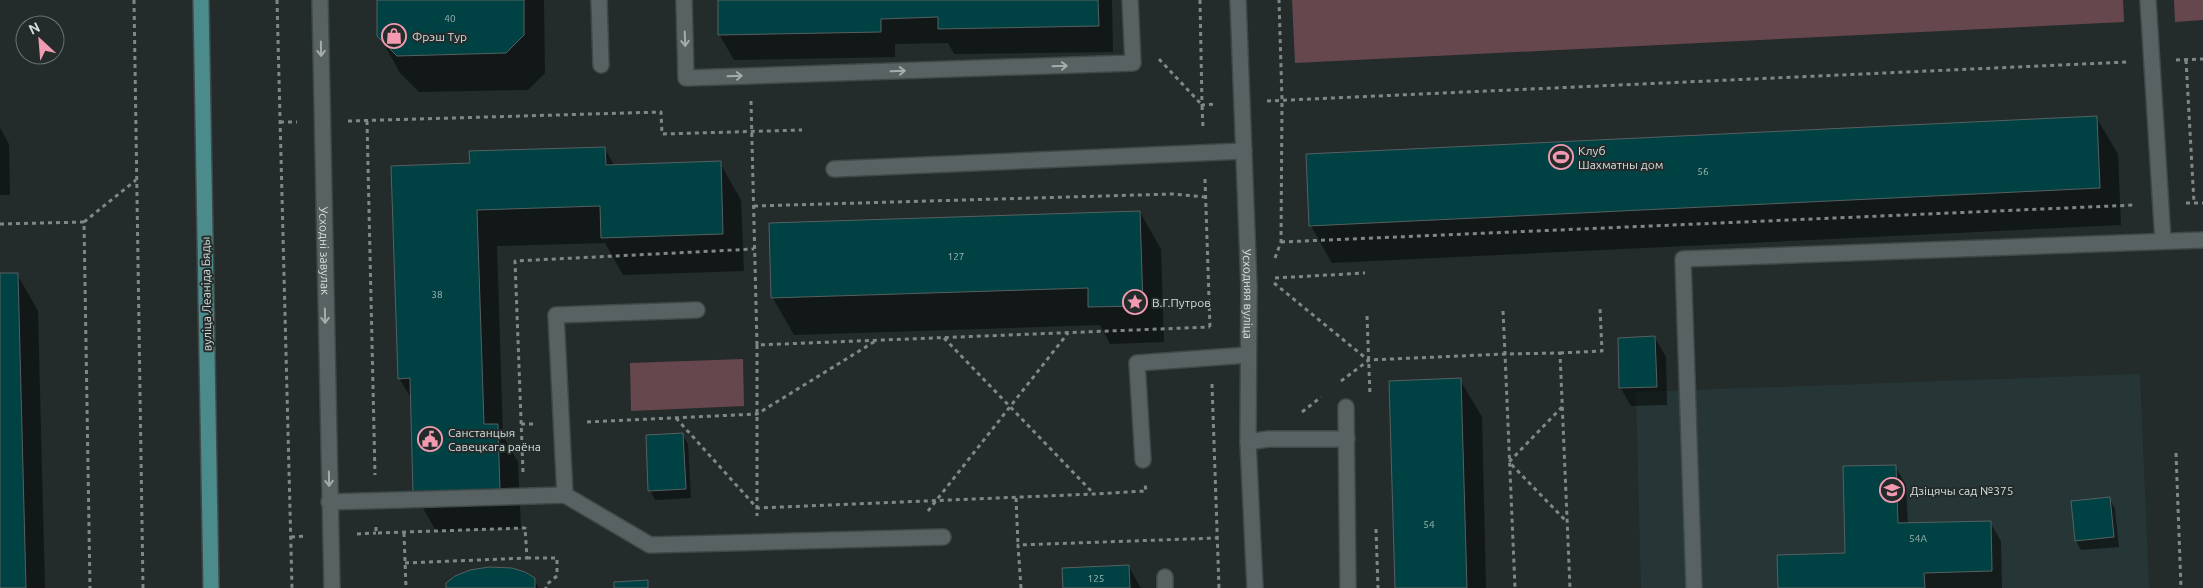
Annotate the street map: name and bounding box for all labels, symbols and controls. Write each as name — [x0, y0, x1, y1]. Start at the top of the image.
house number: 40 — [444, 13, 456, 24]
north arrow — [15, 15, 65, 65]
text: N — [26, 19, 43, 38]
shop icon: Фрэш Тур — [381, 23, 407, 49]
place label: Фрэш Тур — [412, 30, 467, 43]
one-way arrow — [681, 31, 690, 47]
one-way arrow — [316, 40, 326, 56]
one-way arrow — [1052, 61, 1068, 71]
one-way arrow — [889, 66, 905, 76]
one-way arrow — [726, 71, 743, 81]
sports icon: Клуб Шахматны дом — [1548, 144, 1574, 170]
place label: Клуб Шахматны дом — [1578, 144, 1664, 171]
house number: 56 — [1697, 166, 1709, 177]
street label: Усходні завулак — [318, 207, 333, 295]
street label: вуліца Леаніда Бяды — [198, 236, 214, 352]
street label: Усходняя вуліца — [1241, 248, 1256, 339]
house number: 127 — [948, 251, 964, 262]
house number: 38 — [431, 289, 443, 300]
place icon: В.Г.Путров — [1122, 289, 1148, 315]
place label: В.Г.Путров — [1152, 296, 1211, 309]
one-way arrow — [321, 308, 330, 324]
public building icon: Санстанцыя Савецкага раёна — [417, 426, 443, 452]
place label: Санстанцыя Савецкага раёна — [448, 426, 541, 453]
one-way arrow — [324, 470, 334, 486]
school or university icon: Дзіцячы сад №375 — [1879, 477, 1905, 503]
place label: Дзіцячы сад №375 — [1910, 484, 2013, 497]
house number: 54 — [1423, 519, 1435, 530]
house number: 54А — [1909, 533, 1927, 544]
house number: 125 — [1088, 573, 1104, 584]

